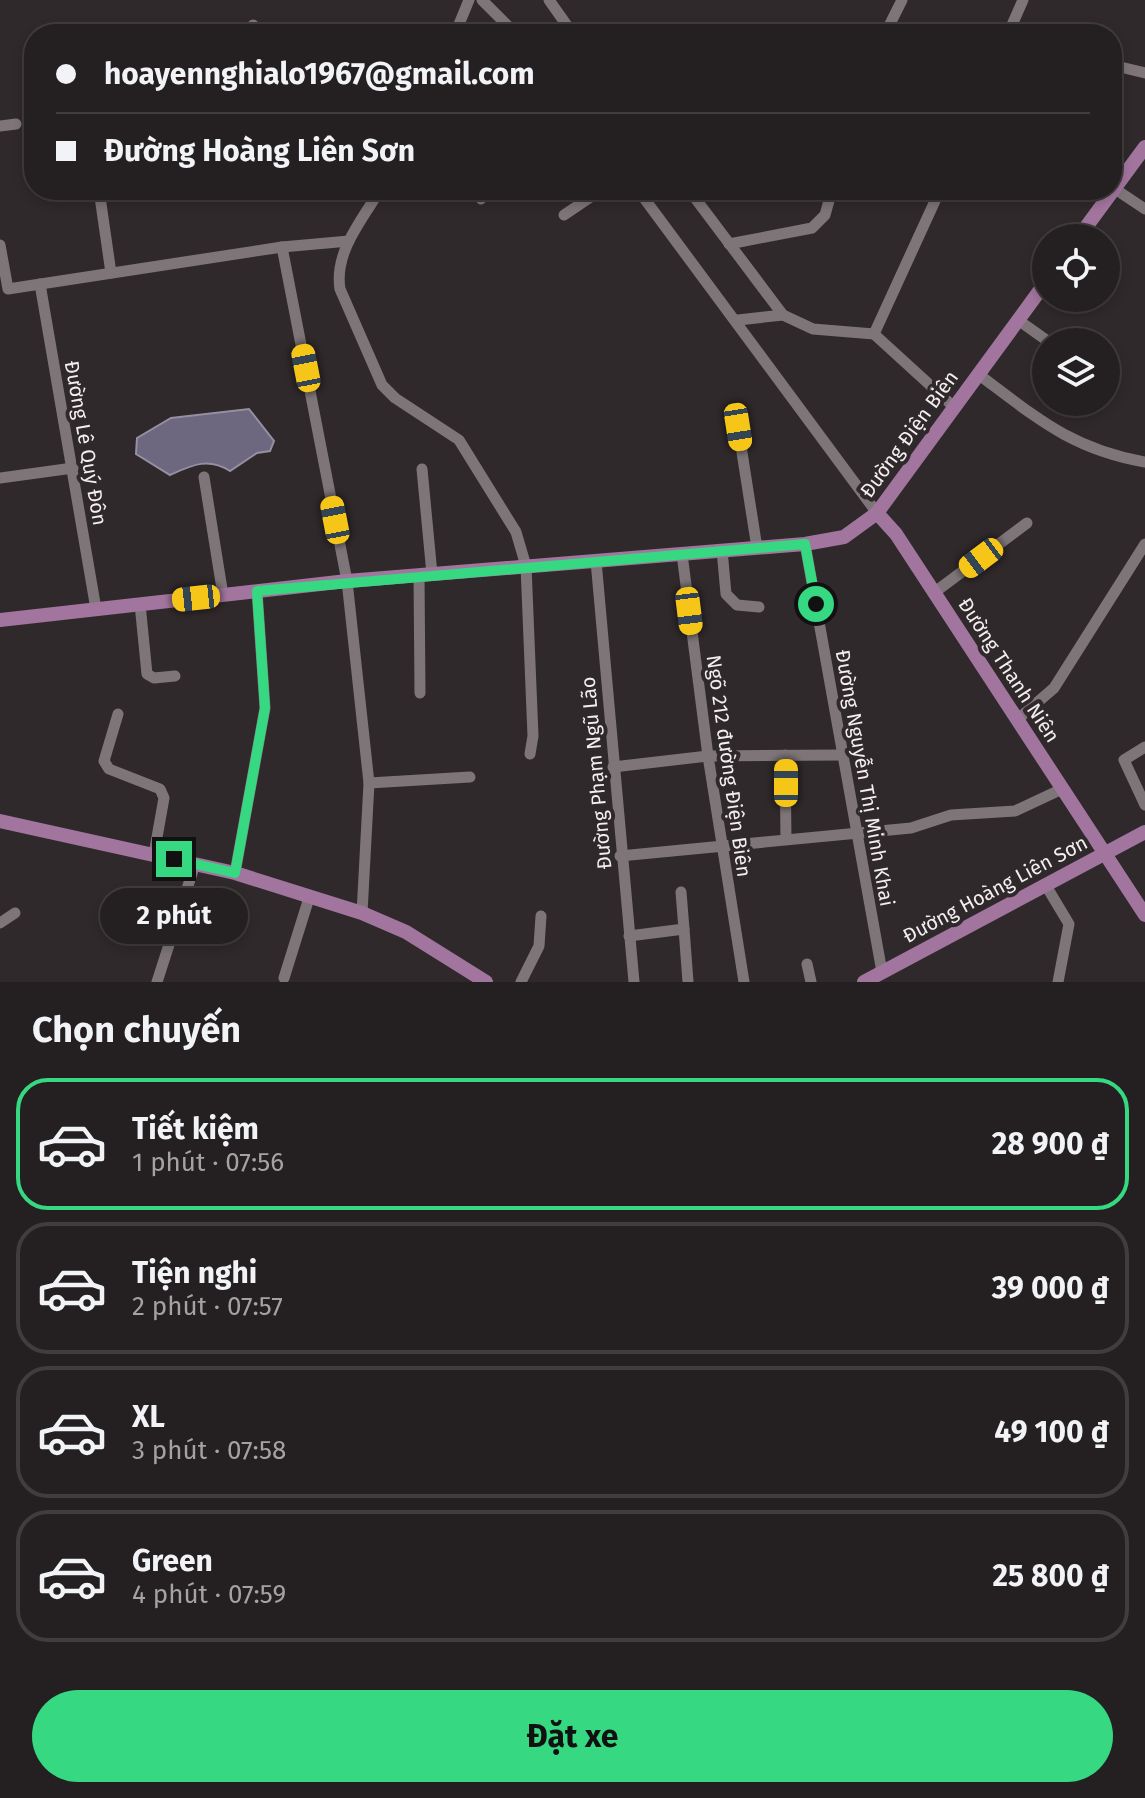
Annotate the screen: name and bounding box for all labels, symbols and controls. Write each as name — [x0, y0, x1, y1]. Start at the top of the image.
text: hoayennghialo1967@gmail.com — [104, 56, 535, 92]
text: Đường Hoàng Liên Sơn — [104, 133, 415, 169]
map controls — [1032, 224, 1120, 416]
button: locate — [1032, 224, 1120, 312]
button: layers — [1032, 328, 1120, 416]
car — [290, 342, 322, 394]
street label: Đường Lê Quý Đôn — [60, 359, 112, 527]
street label: Đường Điện Biên — [855, 366, 963, 502]
car — [722, 401, 754, 453]
car — [319, 494, 351, 546]
car — [955, 534, 1007, 582]
car — [171, 584, 221, 612]
car — [674, 586, 704, 636]
route start — [798, 586, 834, 622]
street label: Đường Thanh Niên — [953, 593, 1065, 747]
street label: Đường Nguyễn Thị Minh Khai — [831, 648, 899, 908]
street label: Ngõ 212 đường Điện Biên — [702, 653, 756, 879]
street label: Đường Phạm Ngũ Lão — [576, 676, 616, 870]
car — [774, 759, 798, 807]
street label: Đường Hoàng Liên Sơn — [899, 830, 1091, 948]
route end — [156, 841, 192, 877]
callout: 2 phút — [100, 887, 248, 943]
text: 2 phút — [136, 900, 212, 931]
text: Chọn chuyến — [32, 1008, 241, 1052]
icon: car — [36, 1108, 108, 1180]
text: Tiết kiệm — [132, 1111, 259, 1147]
text: 28 900 ₫ — [992, 1126, 1109, 1162]
text: 1 phút · 07:56 — [132, 1147, 284, 1178]
icon: car — [36, 1252, 108, 1324]
text: Tiện nghi — [132, 1255, 257, 1291]
text: 39 000 ₫ — [992, 1270, 1109, 1306]
text: 2 phút · 07:57 — [132, 1291, 283, 1322]
icon: car — [36, 1396, 108, 1468]
text: XL — [132, 1399, 165, 1435]
text: 49 100 ₫ — [994, 1414, 1109, 1450]
text: 3 phút · 07:58 — [132, 1435, 286, 1466]
icon: car — [36, 1540, 108, 1612]
text: Green — [132, 1543, 213, 1579]
text: 25 800 ₫ — [992, 1558, 1109, 1594]
text: 4 phút · 07:59 — [132, 1579, 286, 1610]
button: Đặt xe — [32, 1690, 1113, 1782]

